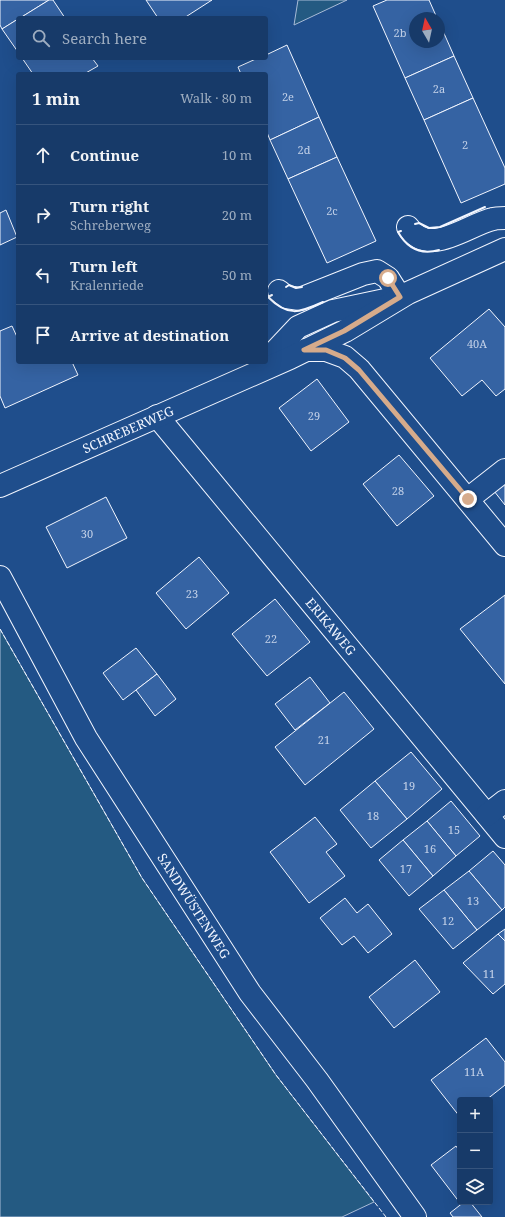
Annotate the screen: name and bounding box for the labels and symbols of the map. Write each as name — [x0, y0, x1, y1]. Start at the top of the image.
north arrow — [409, 12, 445, 48]
house number: 2b — [394, 25, 407, 40]
house number: 2a — [433, 81, 445, 96]
house number: 2e — [282, 89, 294, 104]
house number: 2 — [462, 137, 468, 152]
house number: 2d — [298, 142, 311, 157]
house number: 2c — [326, 203, 338, 218]
route start — [379, 269, 397, 287]
house number: 40A — [467, 336, 487, 351]
street label: SCHREBERWEG — [80, 401, 177, 457]
house number: 29 — [308, 408, 320, 423]
house number: 28 — [392, 483, 404, 498]
route end — [459, 490, 477, 508]
house number: 30 — [81, 526, 93, 541]
house number: 23 — [186, 586, 198, 601]
street label: ERIKAWEG — [302, 594, 361, 660]
house number: 22 — [265, 631, 277, 646]
house number: 21 — [318, 732, 330, 747]
house number: 19 — [403, 778, 415, 793]
house number: 18 — [367, 808, 379, 823]
house number: 15 — [448, 822, 460, 837]
house number: 16 — [424, 841, 436, 856]
street label: SANDWÜSTENWEG — [153, 850, 235, 963]
house number: 17 — [400, 861, 412, 876]
house number: 13 — [467, 893, 479, 908]
house number: 12 — [442, 913, 454, 928]
house number: 11 — [483, 966, 495, 981]
house number: 11A — [464, 1064, 484, 1079]

